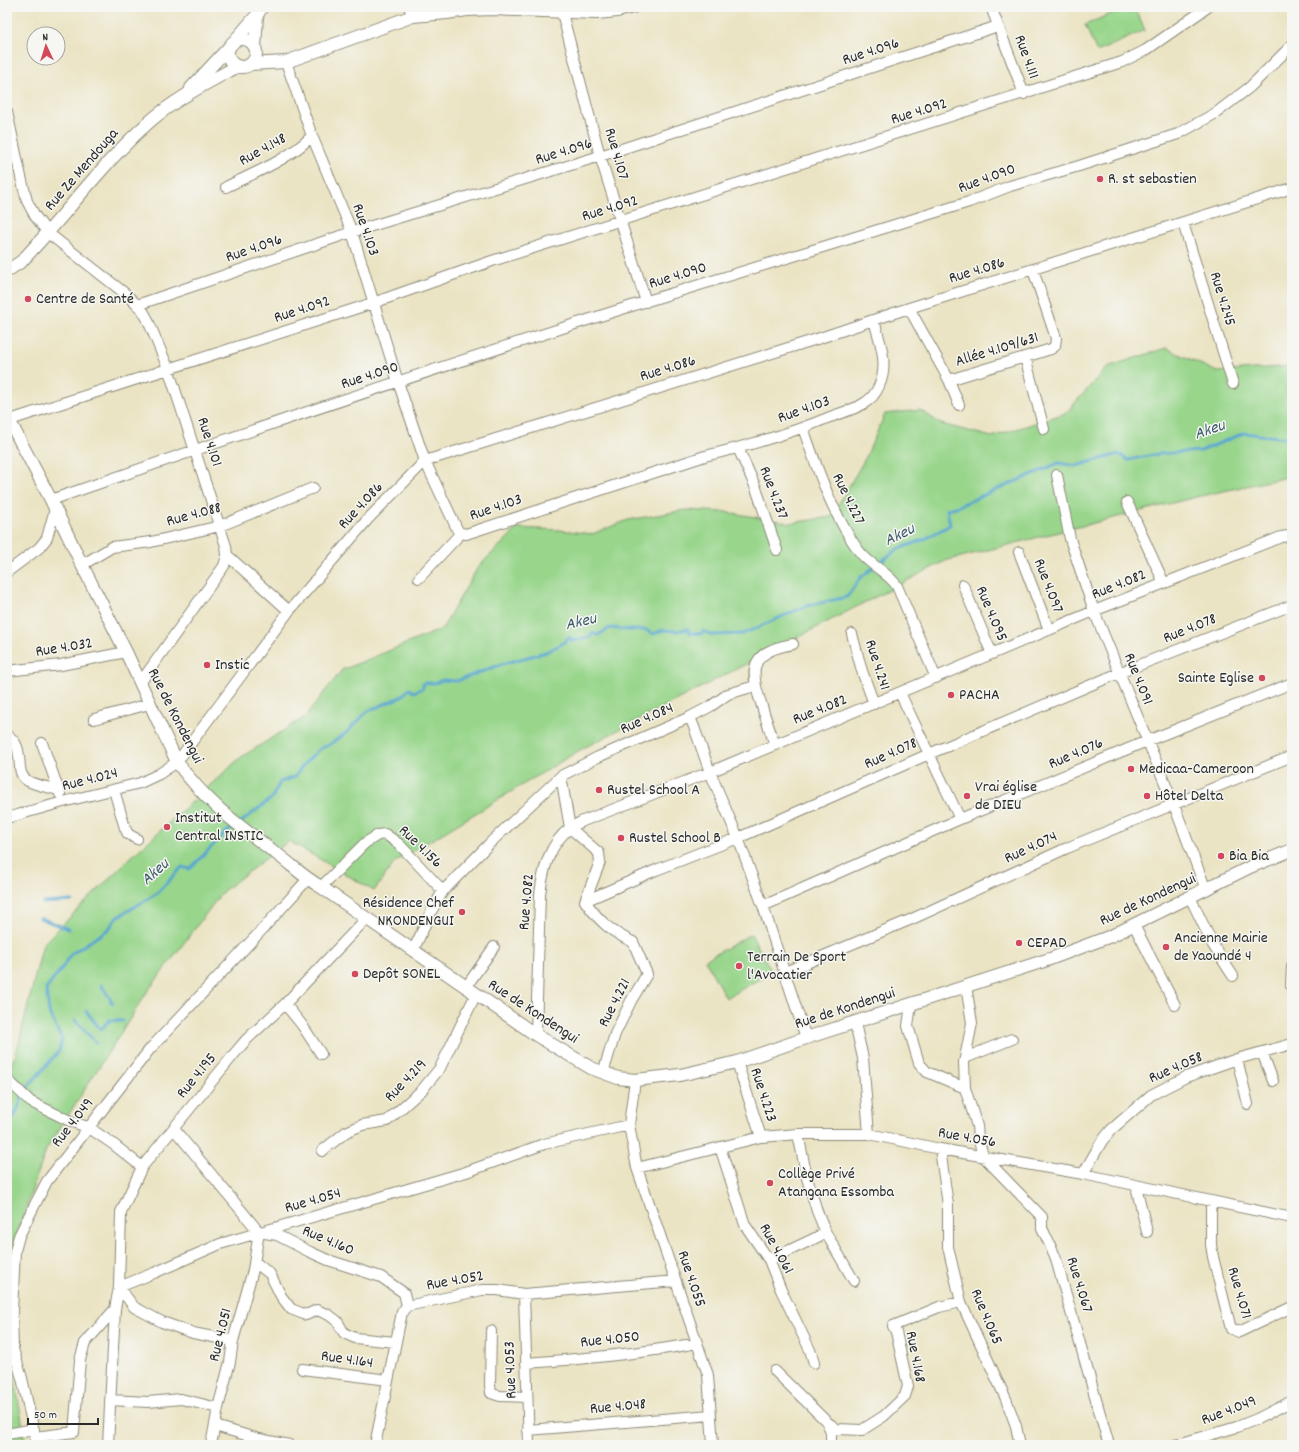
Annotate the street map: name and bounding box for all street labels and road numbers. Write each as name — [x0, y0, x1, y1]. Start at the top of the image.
street label: Rue 4.096 — [840, 32, 903, 72]
street label: Rue 4.111 — [1007, 32, 1045, 82]
street label: Rue 4.092 — [888, 93, 950, 131]
street label: Rue Ze Mendouga — [40, 123, 125, 216]
street label: Rue 4.107 — [598, 125, 634, 183]
street label: Rue 4.148 — [235, 128, 291, 172]
street label: Rue 4.096 — [533, 132, 596, 172]
street label: Rue 4.090 — [955, 158, 1019, 200]
street label: Rue 4.092 — [579, 190, 641, 228]
street label: Rue 4.103 — [345, 201, 385, 259]
street label: Rue 4.096 — [223, 229, 286, 269]
street label: Rue 4.086 — [946, 252, 1008, 290]
street label: Rue 4.090 — [646, 256, 710, 296]
street label: Rue 4.245 — [1203, 269, 1241, 329]
street label: Rue 4.092 — [271, 290, 333, 330]
street label: Allée 4.109/631 — [953, 326, 1041, 374]
street label: Rue 4.086 — [637, 350, 699, 388]
street label: Rue 4.090 — [338, 356, 402, 396]
street label: Rue 4.103 — [775, 390, 833, 430]
street label: Rue 4.101 — [190, 414, 228, 470]
street label: Rue 4.237 — [752, 463, 794, 523]
street label: Rue 4.227 — [826, 469, 870, 529]
street label: Rue 4.086 — [333, 477, 389, 535]
street label: Rue 4.103 — [467, 488, 525, 528]
street label: Rue 4.088 — [164, 497, 224, 533]
street label: Rue 4.097 — [1027, 555, 1069, 617]
street label: Rue 4.082 — [1088, 564, 1150, 606]
street label: Rue 4.095 — [969, 583, 1013, 645]
street label: Rue 4.078 — [1160, 608, 1220, 650]
street label: Rue 4.032 — [34, 632, 94, 664]
street label: Rue 4.241 — [858, 637, 896, 693]
street label: Rue 4.091 — [1117, 650, 1159, 708]
street label: Rue de Kondengui — [141, 664, 209, 768]
street label: Rue 4.082 — [789, 689, 851, 731]
street label: Rue 4.084 — [617, 697, 677, 741]
street label: Rue 4.078 — [861, 732, 921, 776]
street label: Rue 4.076 — [1045, 732, 1107, 776]
street label: Rue 4.024 — [60, 762, 120, 798]
street label: Rue 4.156 — [393, 820, 447, 874]
street label: Rue 4.074 — [1001, 826, 1061, 870]
street label: Rue de Kondengui — [1096, 868, 1200, 932]
street label: Rue 4.082 — [513, 873, 541, 931]
street label: Rue de Kondengui — [483, 974, 583, 1050]
street label: Rue 4.221 — [593, 975, 637, 1031]
street label: Rue de Kondengui — [792, 982, 898, 1036]
street label: Rue 4.058 — [1145, 1046, 1207, 1090]
street label: Rue 4.195 — [171, 1048, 223, 1104]
street label: Rue 4.219 — [379, 1054, 433, 1108]
street label: Rue 4.223 — [743, 1065, 783, 1125]
street label: Rue 4.049 — [46, 1093, 100, 1153]
street label: Rue 4.056 — [936, 1122, 998, 1154]
street label: Rue 4.054 — [282, 1182, 344, 1220]
street label: Rue 4.061 — [753, 1219, 799, 1279]
street label: Rue 4.160 — [298, 1220, 358, 1262]
street label: Rue 4.055 — [671, 1248, 711, 1310]
street label: Rue 4.067 — [1060, 1254, 1098, 1316]
street label: Rue 4.071 — [1221, 1264, 1257, 1322]
street label: Rue 4.052 — [425, 1265, 485, 1297]
street label: Rue 4.065 — [964, 1286, 1008, 1348]
street label: Rue 4.051 — [203, 1306, 239, 1364]
street label: Rue 4.050 — [579, 1325, 641, 1355]
street label: Rue 4.168 — [899, 1329, 931, 1385]
street label: Rue 4.053 — [498, 1341, 524, 1399]
street label: Rue 4.164 — [319, 1345, 375, 1375]
street label: Rue 4.049 — [1198, 1390, 1260, 1432]
street label: Rue 4.048 — [589, 1393, 647, 1421]

